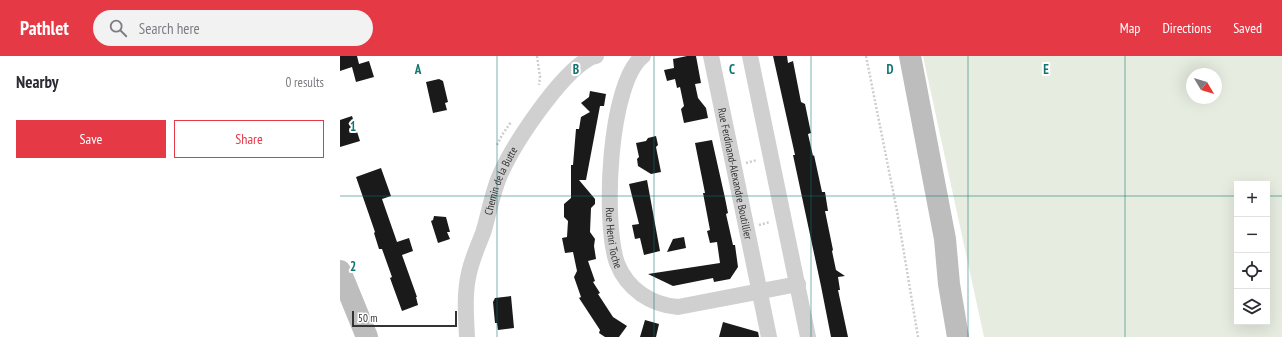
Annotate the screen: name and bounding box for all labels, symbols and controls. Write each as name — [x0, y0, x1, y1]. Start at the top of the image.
search box — [93, 10, 373, 46]
text: Pathlet — [20, 16, 69, 40]
icon: search — [107, 17, 129, 39]
text: Search here — [139, 19, 200, 38]
text: Map — [1120, 19, 1140, 37]
text: Directions — [1162, 19, 1211, 37]
text: Saved — [1233, 19, 1262, 37]
text: A — [414, 61, 422, 78]
text: B — [573, 61, 579, 78]
text: C — [729, 61, 735, 78]
text: D — [887, 61, 894, 78]
text: E — [1043, 61, 1049, 78]
north arrow — [1186, 68, 1222, 104]
text: Nearby — [16, 71, 59, 93]
text: 0 results — [285, 74, 324, 91]
street label: Rue Ferdinand-Alexandre Boutillier — [715, 106, 756, 241]
text: 1 — [350, 118, 356, 135]
button: Save — [16, 120, 166, 158]
button: Share — [174, 120, 324, 158]
street label: Chemin de la Butte — [481, 144, 521, 216]
map controls — [1234, 181, 1270, 325]
button: + — [1234, 181, 1270, 217]
street label: Rue Henri Toche — [603, 207, 626, 271]
button: − — [1234, 217, 1270, 253]
button: locate — [1234, 253, 1270, 289]
text: 2 — [350, 258, 356, 275]
button: layers — [1234, 289, 1270, 325]
scale bar — [352, 309, 457, 328]
text: 50 m — [358, 311, 377, 325]

